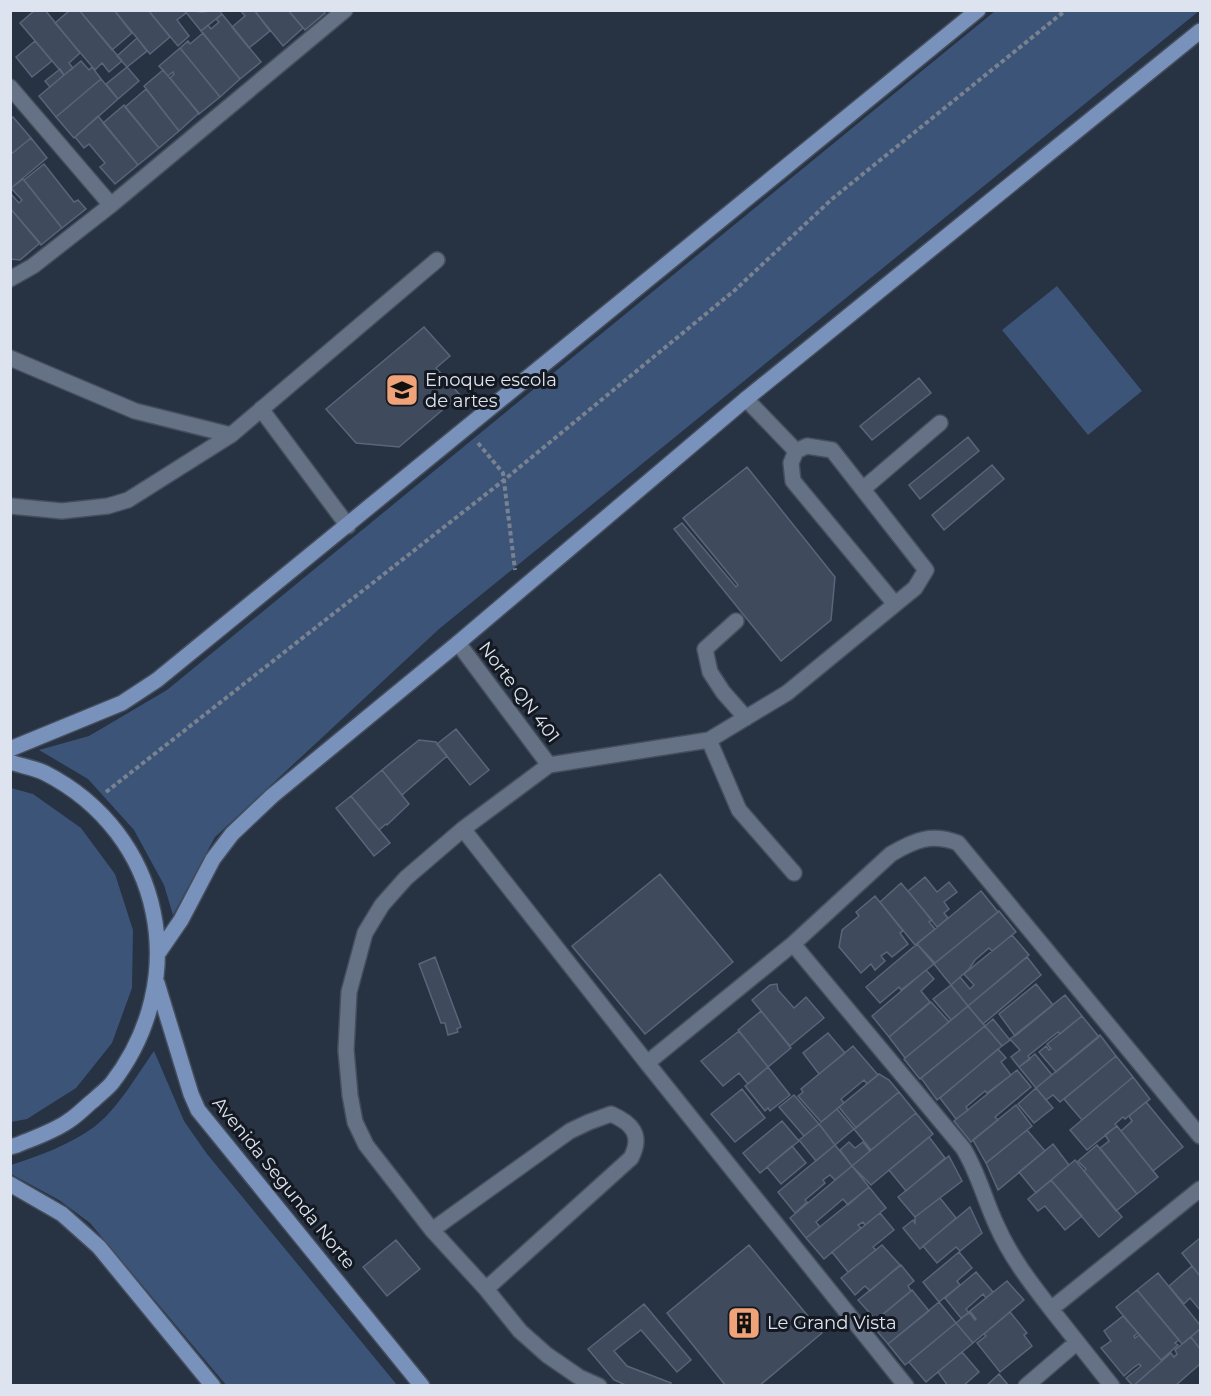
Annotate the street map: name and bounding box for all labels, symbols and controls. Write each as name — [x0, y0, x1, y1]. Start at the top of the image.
place label: Enoque escola de artes — [425, 369, 557, 412]
school or university icon: Enoque escola de artes — [384, 372, 420, 408]
street label: Norte QN 401 — [474, 637, 564, 747]
street label: Avenida Segunda Norte — [208, 1093, 360, 1273]
building icon: Le Grand Vista — [726, 1305, 762, 1341]
place label: Le Grand Vista — [767, 1312, 897, 1334]

